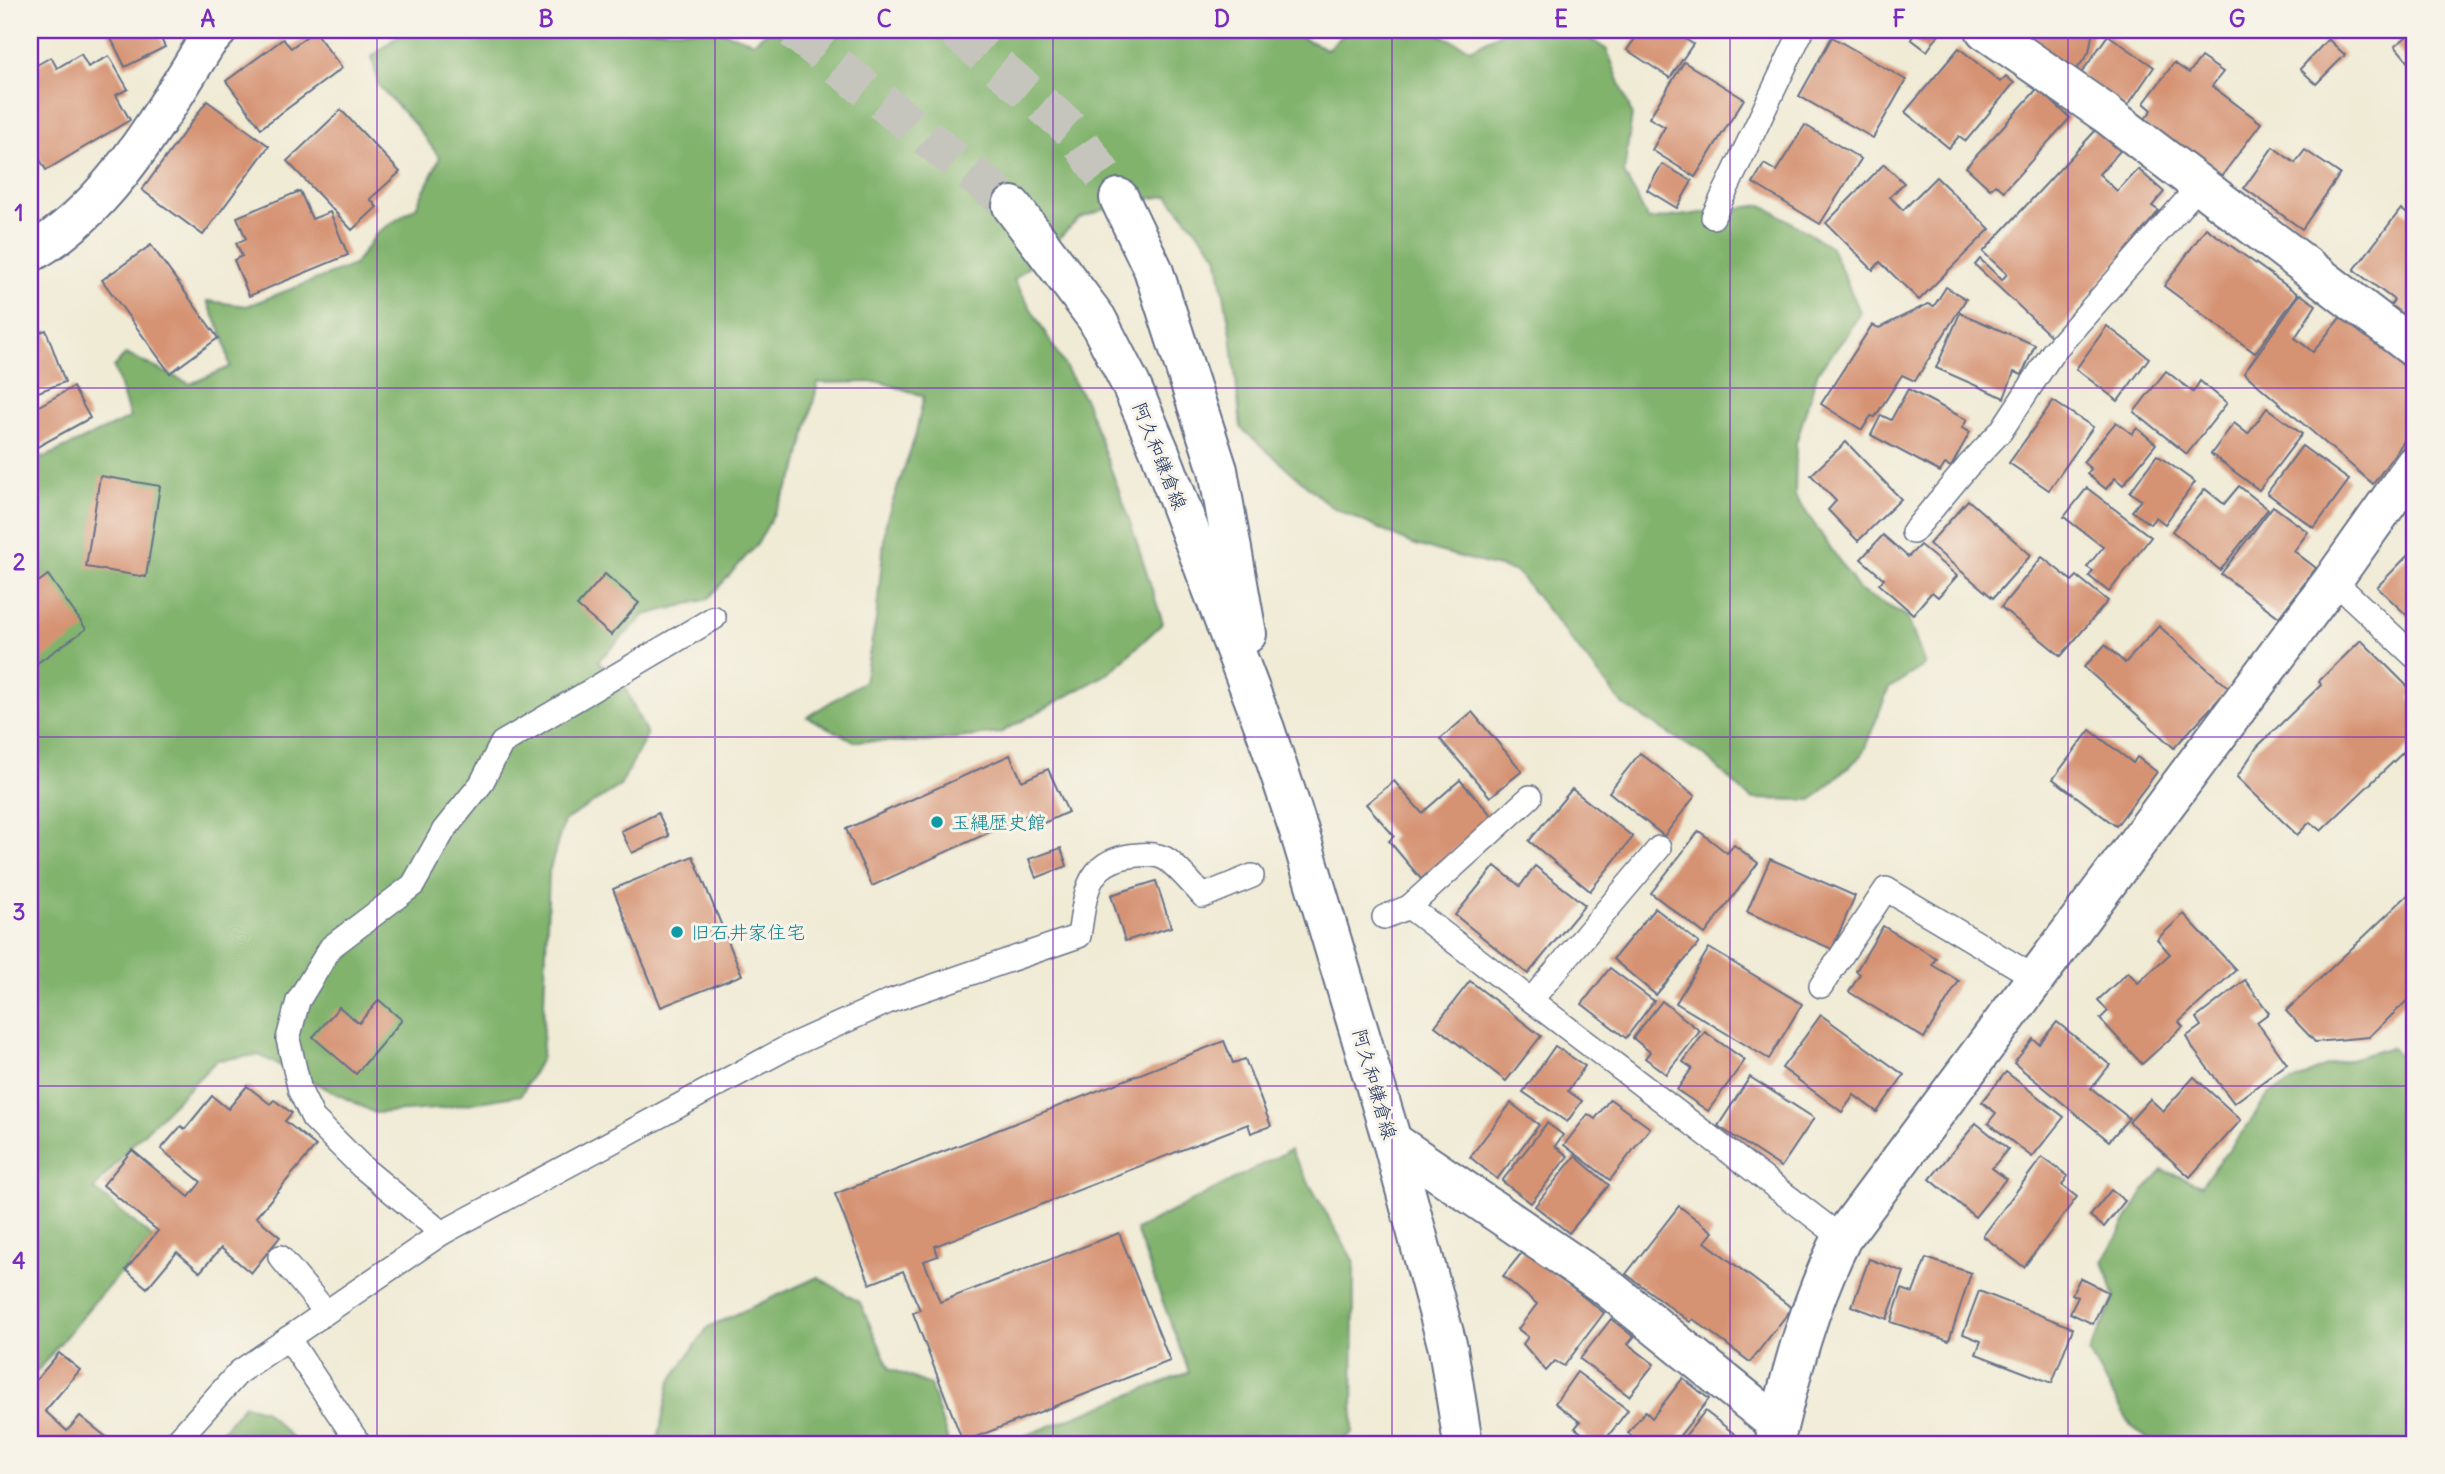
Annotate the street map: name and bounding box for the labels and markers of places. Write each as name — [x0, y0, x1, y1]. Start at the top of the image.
place label: 玉縄歴史館 — [951, 810, 1046, 834]
marker: 玉縄歴史館 — [929, 814, 945, 830]
place label: 旧石井家住宅 — [691, 920, 805, 944]
marker: 旧石井家住宅 — [669, 924, 685, 940]

